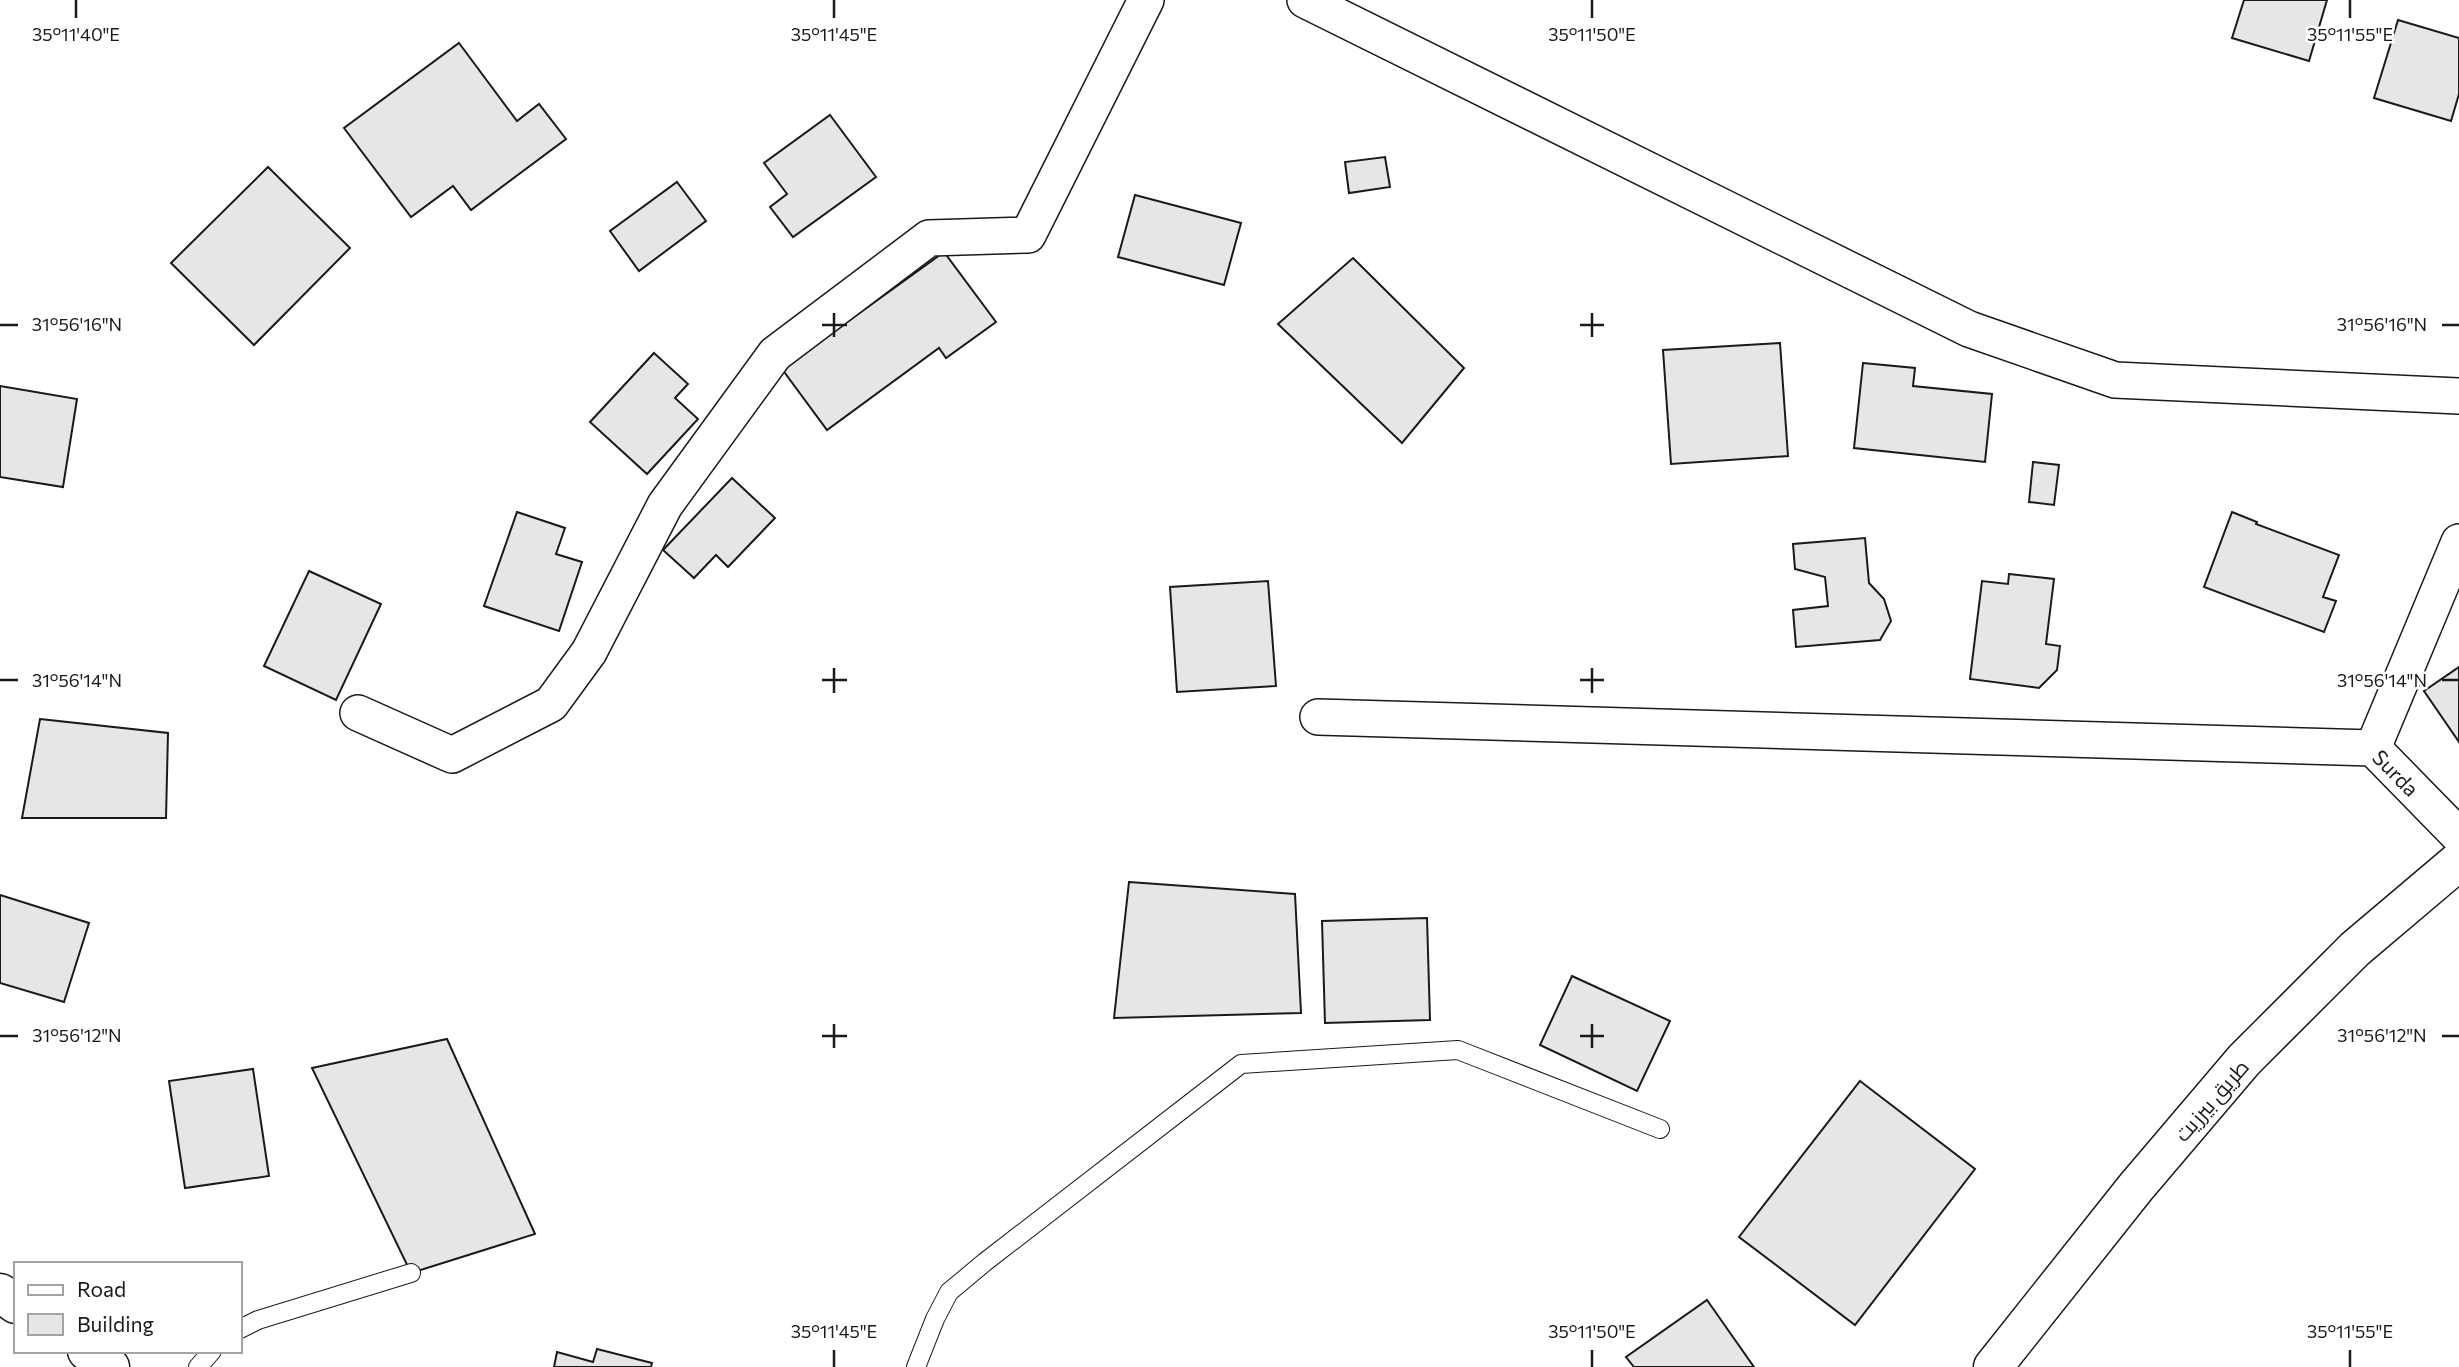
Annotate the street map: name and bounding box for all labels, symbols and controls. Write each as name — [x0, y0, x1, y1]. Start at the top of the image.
text: 35°11'40"E — [32, 23, 120, 45]
text: 35°11'45"E — [791, 23, 877, 45]
text: 35°11'50"E — [1548, 23, 1636, 45]
text: 35°11'55"E — [2307, 23, 2393, 45]
text: 31°56'16"N — [32, 313, 122, 335]
text: 31°56'16"N — [2337, 313, 2427, 335]
text: 31°56'14"N — [32, 669, 122, 691]
text: 31°56'14"N — [2337, 669, 2427, 691]
street label: Surda — [2368, 744, 2425, 801]
text: 31°56'12"N — [32, 1024, 122, 1046]
text: 31°56'12"N — [2337, 1024, 2427, 1046]
street label: طريق بيرزيت — [2169, 1054, 2255, 1147]
legend — [14, 1262, 242, 1353]
text: Road — [77, 1276, 126, 1301]
text: Building — [77, 1311, 154, 1336]
text: 35°11'45"E — [791, 1320, 877, 1342]
text: 35°11'50"E — [1548, 1320, 1636, 1342]
text: 35°11'55"E — [2307, 1320, 2393, 1342]

